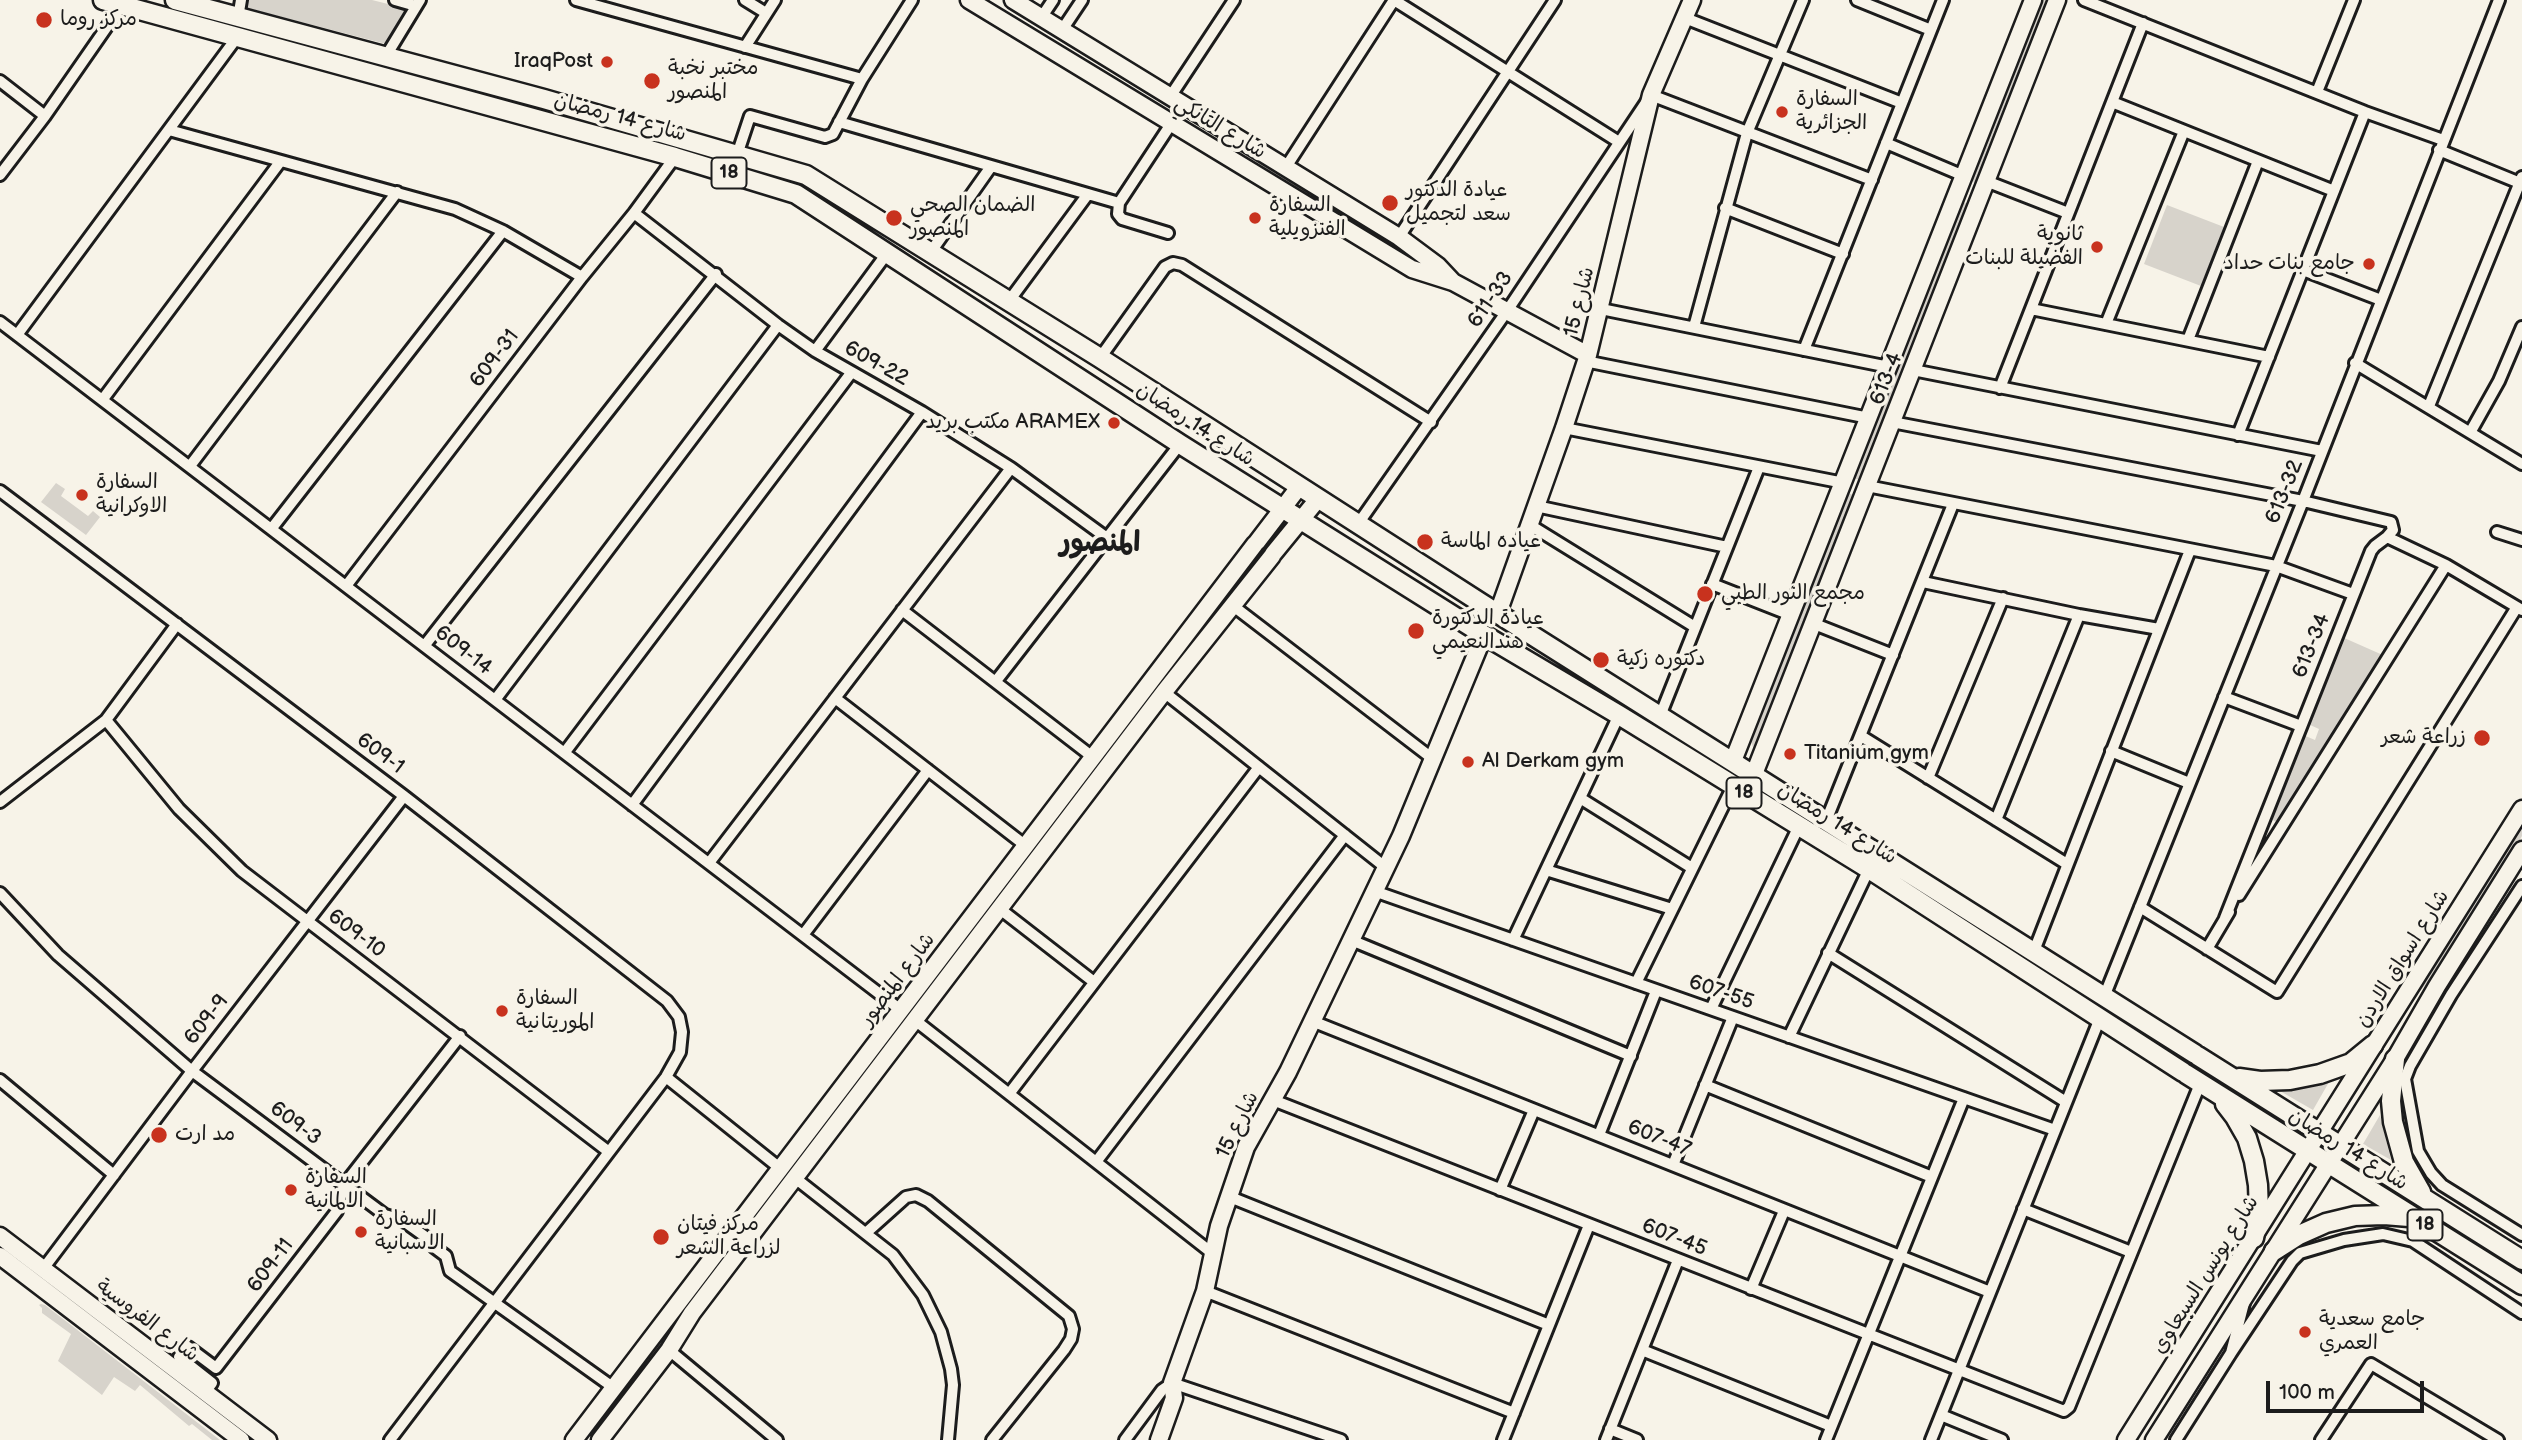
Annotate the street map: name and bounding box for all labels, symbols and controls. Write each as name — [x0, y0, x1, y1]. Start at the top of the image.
place label: مركز روما — [60, 7, 137, 33]
marker: مركز روما — [34, 10, 54, 30]
place label: IraqPost — [514, 49, 593, 75]
marker: IraqPost — [599, 54, 615, 70]
place label: مختبر نخبة المنصور — [668, 56, 758, 106]
marker: مختبر نخبة المنصور — [642, 71, 662, 91]
place label: السفارة الجزائرية — [1796, 87, 1867, 137]
street label: شارع 14 رمضان — [551, 88, 689, 148]
street label: شارع التانكي — [1170, 91, 1270, 165]
marker: السفارة الجزائرية — [1774, 104, 1790, 120]
road number: 18 — [712, 158, 746, 188]
place label: عيادة الدكتور سعد لتجميل — [1406, 178, 1511, 228]
place label: الضمان الصحي المنصور — [910, 193, 1035, 243]
place label: السفارة الفنزويلية — [1269, 193, 1346, 243]
marker: عيادة الدكتور سعد لتجميل — [1380, 193, 1400, 213]
marker: الضمان الصحي المنصور — [884, 208, 904, 228]
marker: السفارة الفنزويلية — [1247, 210, 1263, 226]
place label: ثانوية الفضيلة للبنات — [1965, 222, 2083, 272]
marker: ثانوية الفضيلة للبنات — [2089, 239, 2105, 255]
place label: جامع بنات حداد — [2224, 251, 2355, 277]
marker: جامع بنات حداد — [2361, 256, 2377, 272]
street label: شارع 15 — [1559, 264, 1601, 340]
street label: 611-33 — [1463, 267, 1519, 333]
street label: 609-31 — [465, 325, 525, 393]
street label: 609-22 — [839, 336, 913, 392]
street label: 613-4 — [1865, 349, 1909, 409]
street label: شارع 14 رمضان — [1131, 377, 1259, 473]
place label: مكتب بريد ARAMEX — [925, 410, 1100, 436]
marker: مكتب بريد ARAMEX — [1106, 415, 1122, 431]
street label: 613-32 — [2261, 456, 2309, 528]
place label: السفارة الاوكرانية — [96, 470, 167, 520]
marker: السفارة الاوكرانية — [74, 487, 90, 503]
district label: المنصور — [1060, 527, 1140, 561]
place label: عياده الماسة — [1441, 529, 1541, 555]
marker: عياده الماسة — [1415, 532, 1435, 552]
place label: مجمع النور الطبي — [1721, 581, 1865, 607]
marker: مجمع النور الطبي — [1695, 584, 1715, 604]
place label: عيادة الدكتورة هندالنعيمي — [1432, 606, 1544, 656]
street label: 613-34 — [2288, 610, 2336, 682]
street label: 609-14 — [429, 621, 497, 681]
marker: عيادة الدكتورة هندالنعيمي — [1406, 621, 1426, 641]
place label: دكتوره زكية — [1617, 647, 1705, 673]
marker: دكتوره زكية — [1591, 650, 1611, 670]
place label: زراعة شعر — [2382, 725, 2466, 751]
street label: 609-1 — [351, 728, 409, 780]
marker: زراعة شعر — [2472, 728, 2492, 748]
place label: Titanium gym — [1804, 741, 1929, 767]
marker: Titanium gym — [1782, 746, 1798, 762]
place label: Al Derkam gym — [1482, 749, 1624, 775]
marker: Al Derkam gym — [1460, 754, 1476, 770]
street label: شارع 14 رمضان — [1773, 777, 1901, 871]
road number: 18 — [1726, 778, 1762, 808]
street label: شارع اسواق الاردن — [2351, 886, 2455, 1032]
street label: 609-10 — [322, 904, 390, 964]
street label: شارع المنصور — [855, 928, 941, 1032]
street label: 607-55 — [1685, 970, 1757, 1016]
place label: السفارة الموريتانية — [516, 986, 594, 1036]
street label: 609-9 — [179, 990, 235, 1050]
marker: السفارة الموريتانية — [494, 1003, 510, 1019]
street label: شارع 15 — [1211, 1087, 1265, 1163]
street label: 609-3 — [264, 1097, 326, 1151]
street label: شارع 14 رمضان — [2284, 1103, 2412, 1197]
street label: 607-47 — [1624, 1115, 1694, 1163]
place label: مد ارت — [175, 1122, 235, 1148]
marker: مد ارت — [149, 1125, 169, 1145]
place label: السفارة الالمانية — [305, 1165, 367, 1215]
marker: السفارة الالمانية — [283, 1182, 299, 1198]
street label: شارع يونس السبعاوي — [2147, 1191, 2265, 1359]
place label: السفارة الاسبانية — [375, 1207, 445, 1257]
road number: 18 — [2408, 1210, 2442, 1240]
place label: مركز فيتان لزراعة الشعر — [677, 1212, 781, 1262]
street label: 607-45 — [1638, 1214, 1710, 1262]
marker: السفارة الاسبانية — [353, 1224, 369, 1240]
marker: مركز فيتان لزراعة الشعر — [651, 1227, 671, 1247]
street label: 609-11 — [243, 1234, 299, 1298]
street label: شارع الفروسية — [91, 1274, 203, 1368]
place label: جامع سعدية العمري — [2319, 1307, 2425, 1357]
marker: جامع سعدية العمري — [2297, 1324, 2313, 1340]
scale bar — [2270, 1366, 2428, 1410]
text: 100 m — [2279, 1380, 2335, 1405]

